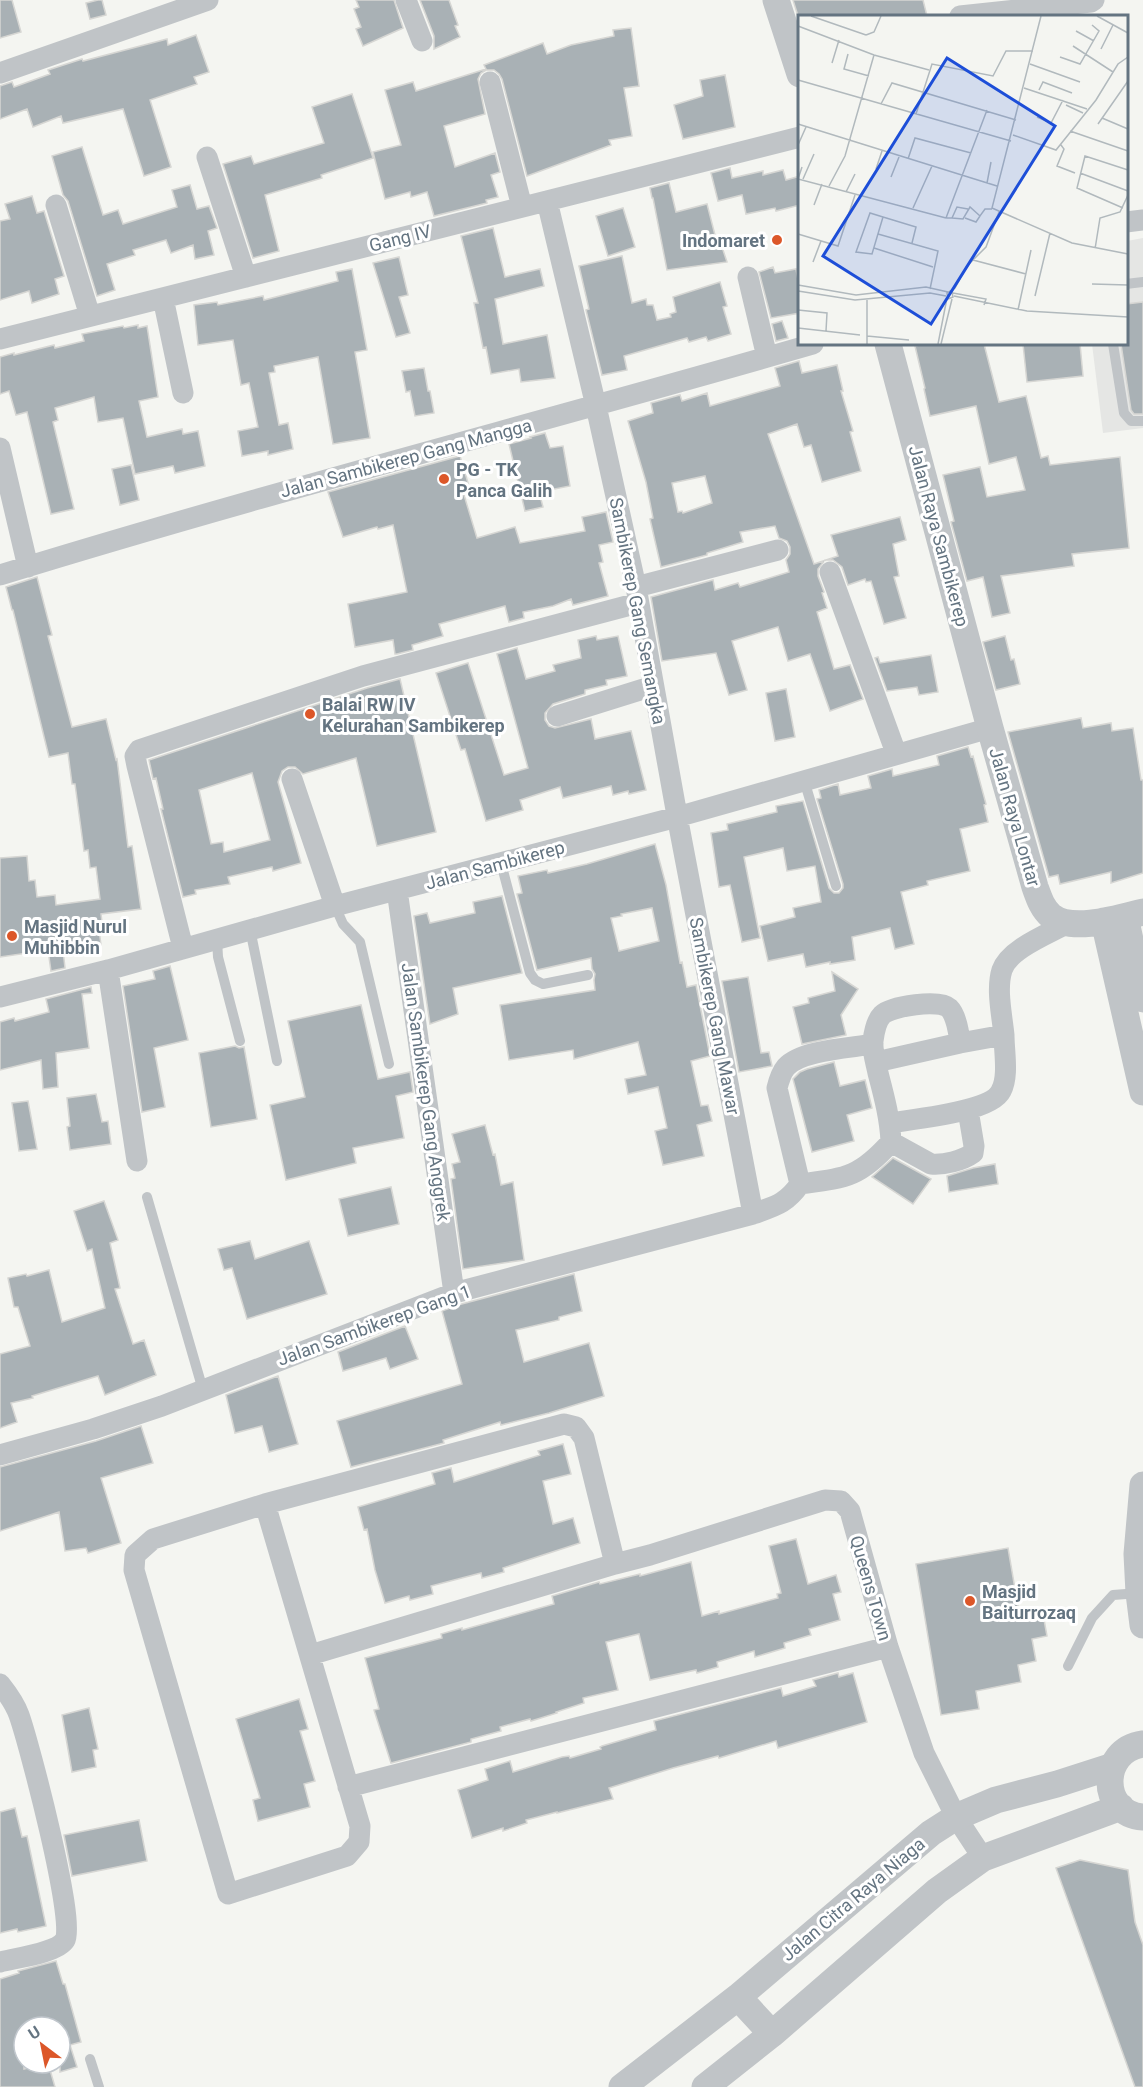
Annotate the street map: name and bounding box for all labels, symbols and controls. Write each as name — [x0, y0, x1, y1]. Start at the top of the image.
inset map — [798, 15, 1128, 345]
street label: Gang IV — [367, 220, 434, 256]
place label: Indomaret — [682, 230, 765, 251]
marker: Indomaret — [770, 233, 784, 247]
street label: Jalan Sambikerep Gang Mangga — [278, 414, 534, 502]
street label: Jalan Raya Sambikerep — [905, 443, 973, 629]
place label: PG - TK Panca Galih — [456, 459, 552, 501]
marker: PG - TK Panca Galih — [437, 472, 451, 486]
street label: Sambikerep Gang Semangka — [606, 496, 670, 726]
place label: Balai RW IV Kelurahan Sambikerep — [322, 694, 505, 736]
marker: Balai RW IV Kelurahan Sambikerep — [303, 707, 317, 721]
street label: Jalan Raya Lontar — [985, 745, 1045, 889]
street label: Jalan Sambikerep — [423, 836, 567, 894]
street label: Sambikerep Gang Mawar — [686, 915, 744, 1117]
place label: Masjid Nurul Muhibbin — [24, 916, 127, 958]
marker: Masjid Nurul Muhibbin — [5, 929, 19, 943]
street label: Jalan Sambikerep Gang Anggrek — [397, 961, 455, 1223]
street label: Jalan Sambikerep Gang 1 — [274, 1280, 474, 1370]
street label: Queens Town — [846, 1533, 896, 1643]
place label: Masjid Baiturrozaq — [982, 1581, 1076, 1623]
marker: Masjid Baiturrozaq — [963, 1594, 977, 1608]
street label: Jalan Citra Raya Niaga — [777, 1833, 929, 1965]
north arrow — [12, 2015, 72, 2075]
text: U — [25, 2022, 44, 2044]

